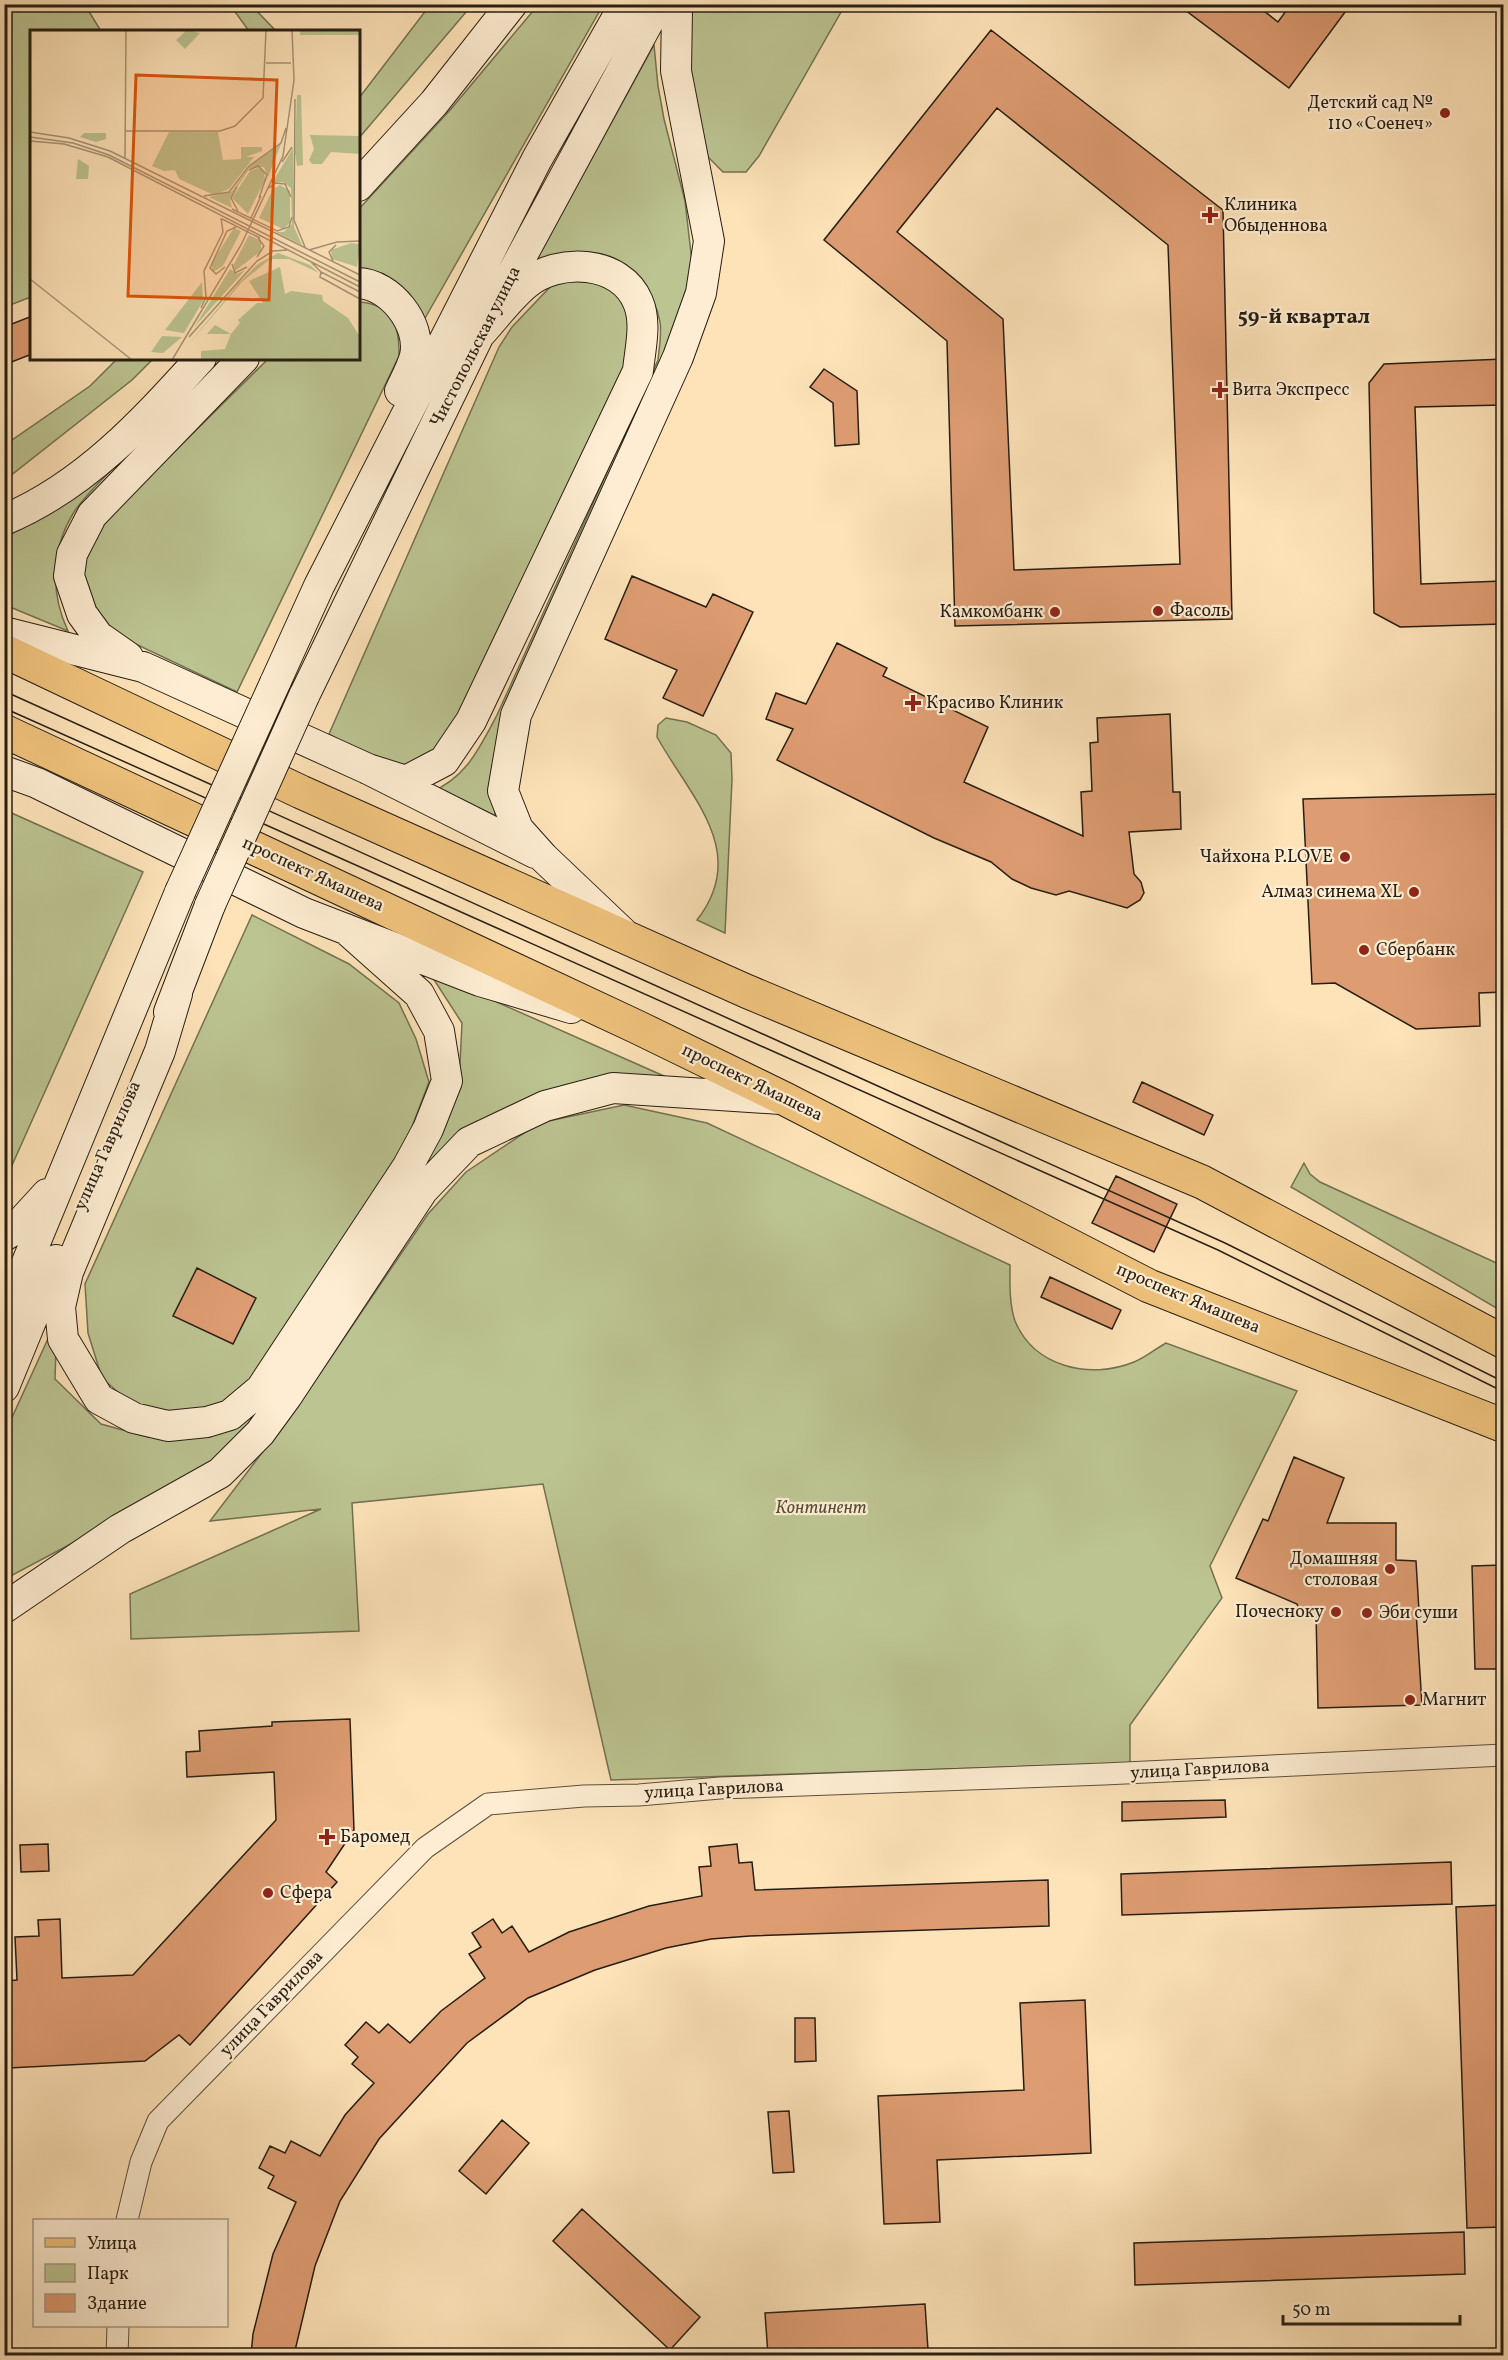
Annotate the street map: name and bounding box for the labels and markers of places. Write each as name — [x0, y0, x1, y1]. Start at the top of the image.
place label: Детский сад № 110 «Соенеч» — [1308, 91, 1433, 137]
marker: Детский сад № 110 «Соенеч» — [1438, 106, 1452, 120]
place label: Клиника Обыденнова — [1224, 193, 1328, 239]
marker: Клиника Обыденнова — [1201, 206, 1219, 224]
place label: Вита Экспресс — [1232, 378, 1350, 403]
marker: Вита Экспресс — [1213, 383, 1227, 397]
place label: Фасоль — [1170, 599, 1230, 624]
place label: Камкомбанк — [940, 600, 1043, 625]
marker: Фасоль — [1151, 604, 1165, 618]
marker: Камкомбанк — [1048, 605, 1062, 619]
place label: Красиво Клиник — [926, 691, 1064, 716]
marker: Красиво Клиник — [904, 694, 922, 712]
place label: Чайхона P.LOVE — [1199, 845, 1333, 870]
marker: Чайхона P.LOVE — [1338, 850, 1352, 864]
place label: Алмаз синема XL — [1261, 880, 1402, 905]
marker: Алмаз синема XL — [1407, 885, 1421, 899]
place label: Сбербанк — [1376, 938, 1456, 963]
marker: Сбербанк — [1357, 943, 1371, 957]
place label: Домашняя столовая — [1290, 1547, 1378, 1593]
marker: Домашняя столовая — [1383, 1562, 1397, 1576]
place label: Почесноку — [1235, 1600, 1324, 1625]
place label: Эби суши — [1379, 1601, 1458, 1626]
marker: Почесноку — [1329, 1605, 1343, 1619]
marker: Эби суши — [1360, 1606, 1374, 1620]
place label: Магнит — [1422, 1688, 1486, 1713]
marker: Магнит — [1403, 1693, 1417, 1707]
place label: Баромед — [340, 1825, 410, 1850]
marker: Баромед — [318, 1828, 336, 1846]
place label: Сфера — [280, 1881, 332, 1906]
marker: Сфера — [261, 1886, 275, 1900]

